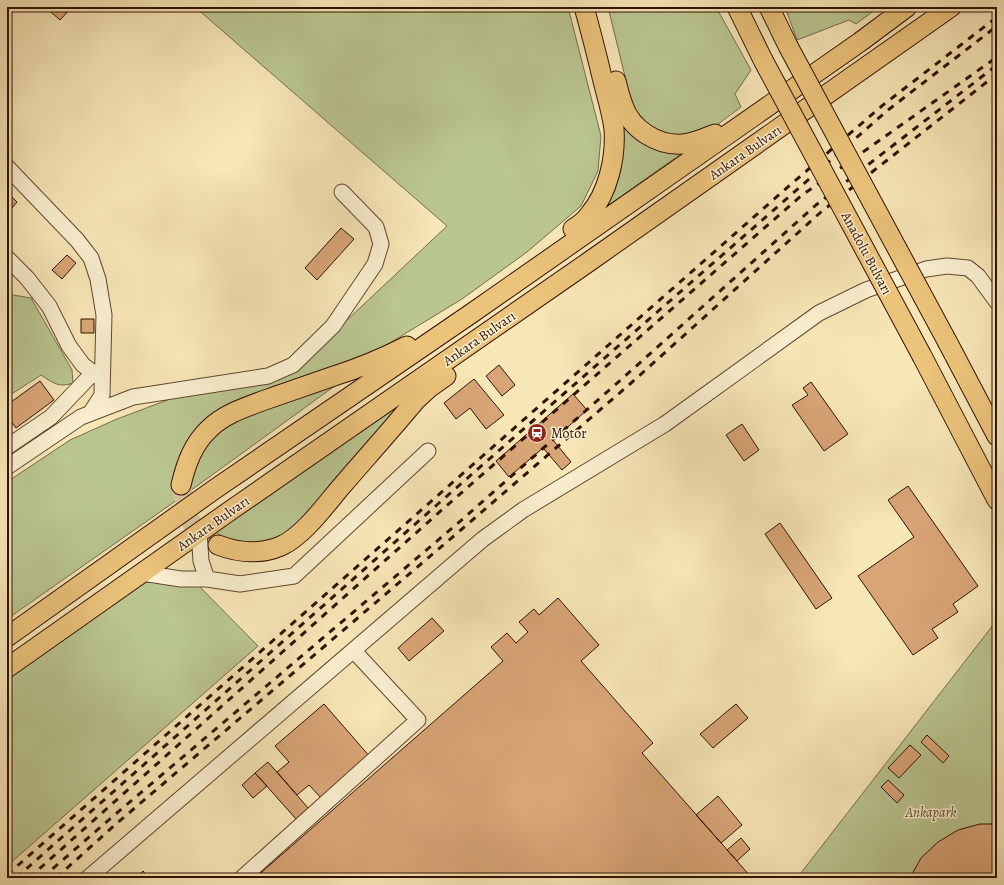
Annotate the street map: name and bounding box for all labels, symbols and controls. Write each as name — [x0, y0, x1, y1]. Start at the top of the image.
street label: Ankara Bulvarı — [704, 120, 785, 185]
street label: Anadolu Bulvarı — [836, 207, 896, 298]
street label: Ankara Bulvarı — [438, 306, 519, 371]
station icon: Motor — [526, 422, 548, 444]
place label: Motor — [551, 424, 587, 443]
street label: Ankara Bulvarı — [172, 491, 253, 556]
park label: Ankapark — [905, 803, 956, 822]

